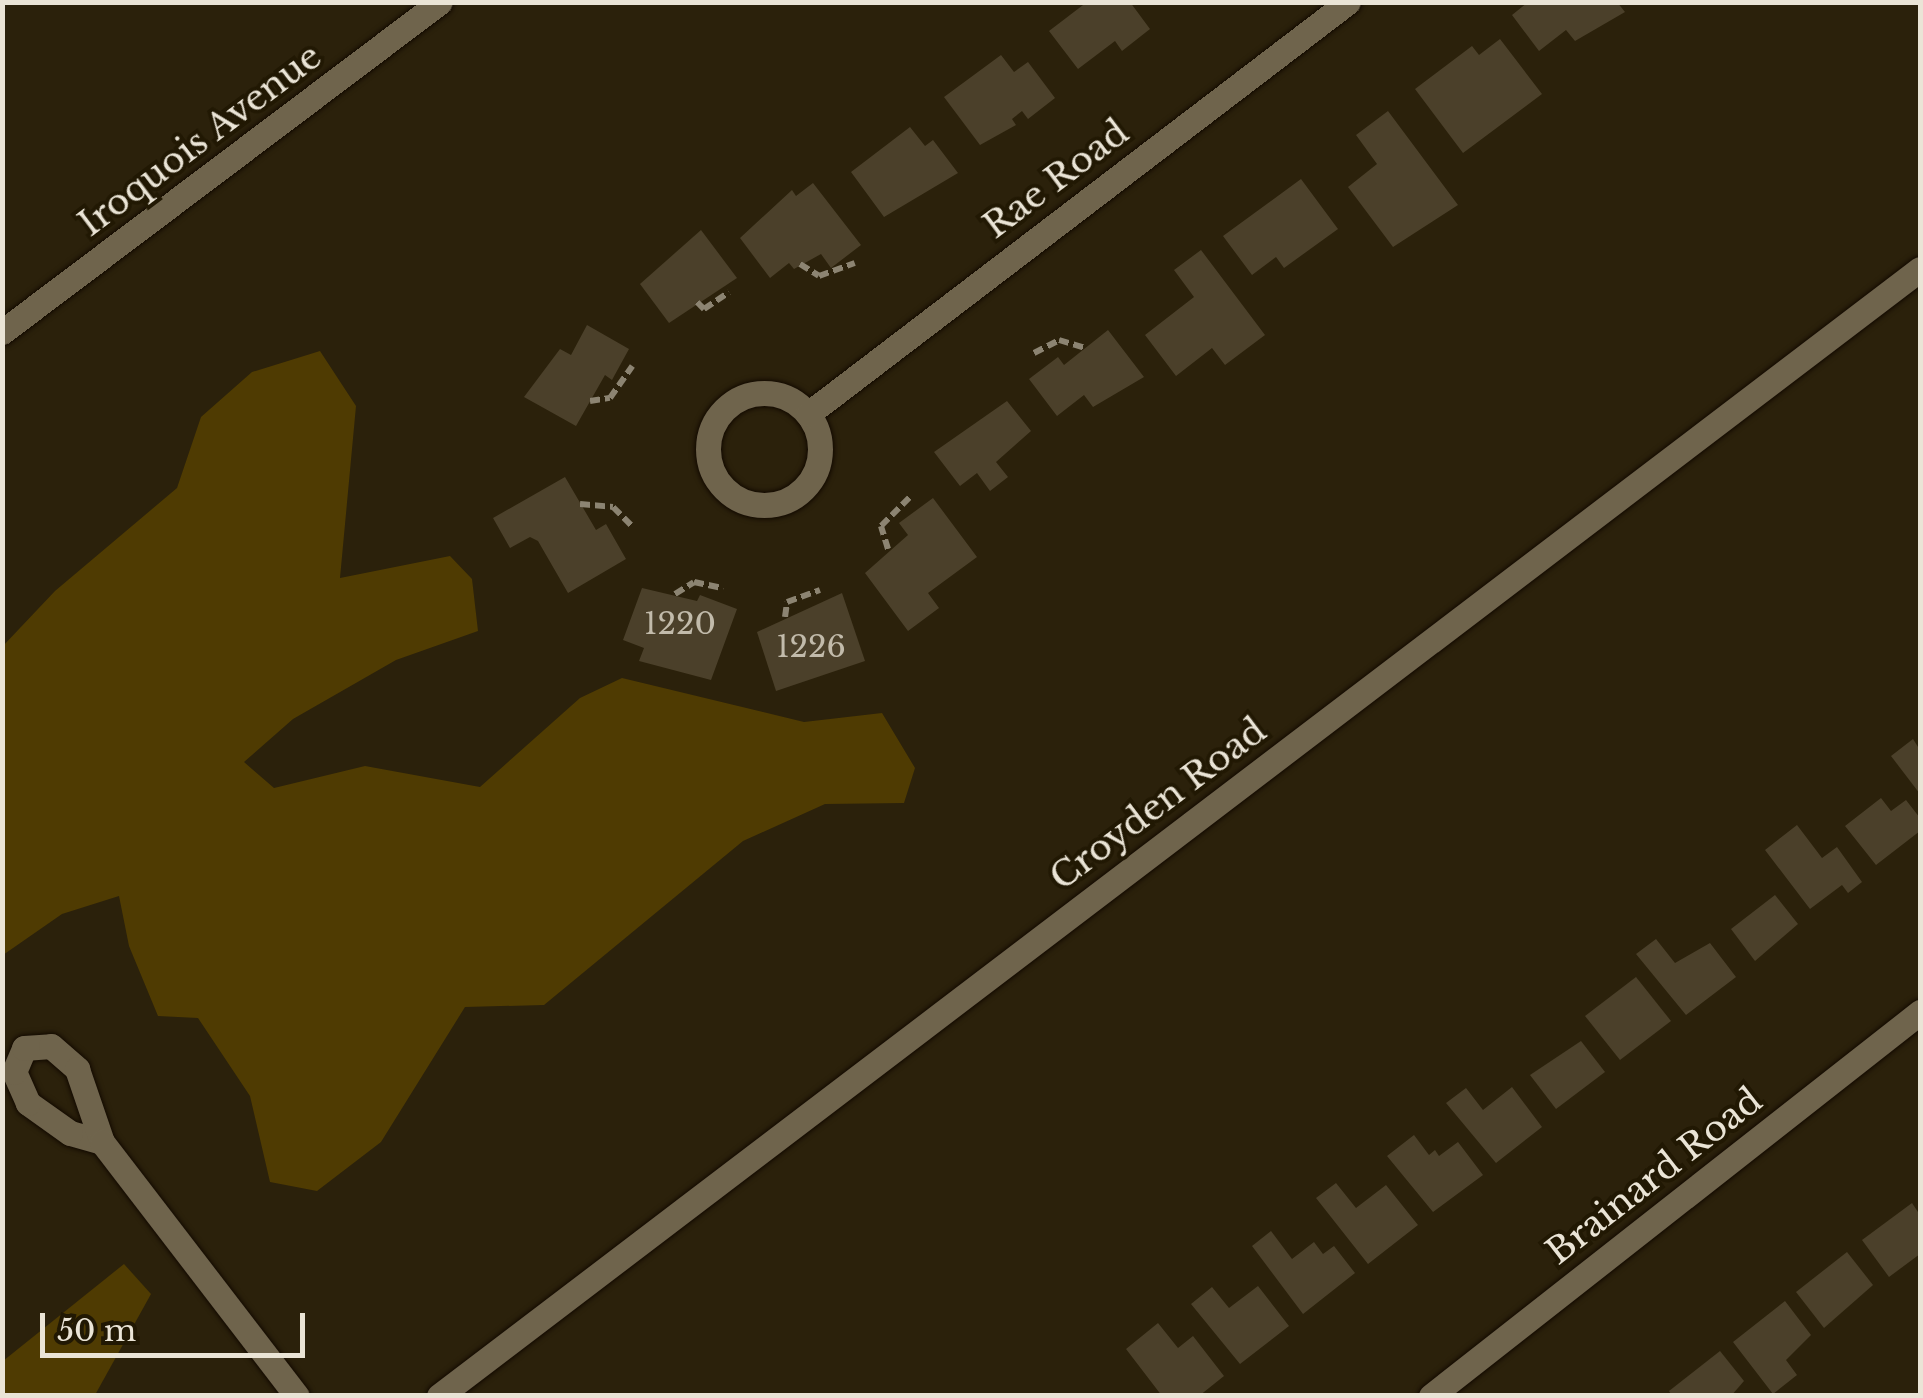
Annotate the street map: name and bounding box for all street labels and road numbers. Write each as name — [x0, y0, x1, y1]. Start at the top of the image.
street label: Iroquois Avenue — [70, 35, 330, 245]
street label: Rae Road — [975, 111, 1137, 247]
street label: Croyden Road — [1042, 709, 1274, 899]
street label: Brainard Road — [1538, 1079, 1770, 1273]

